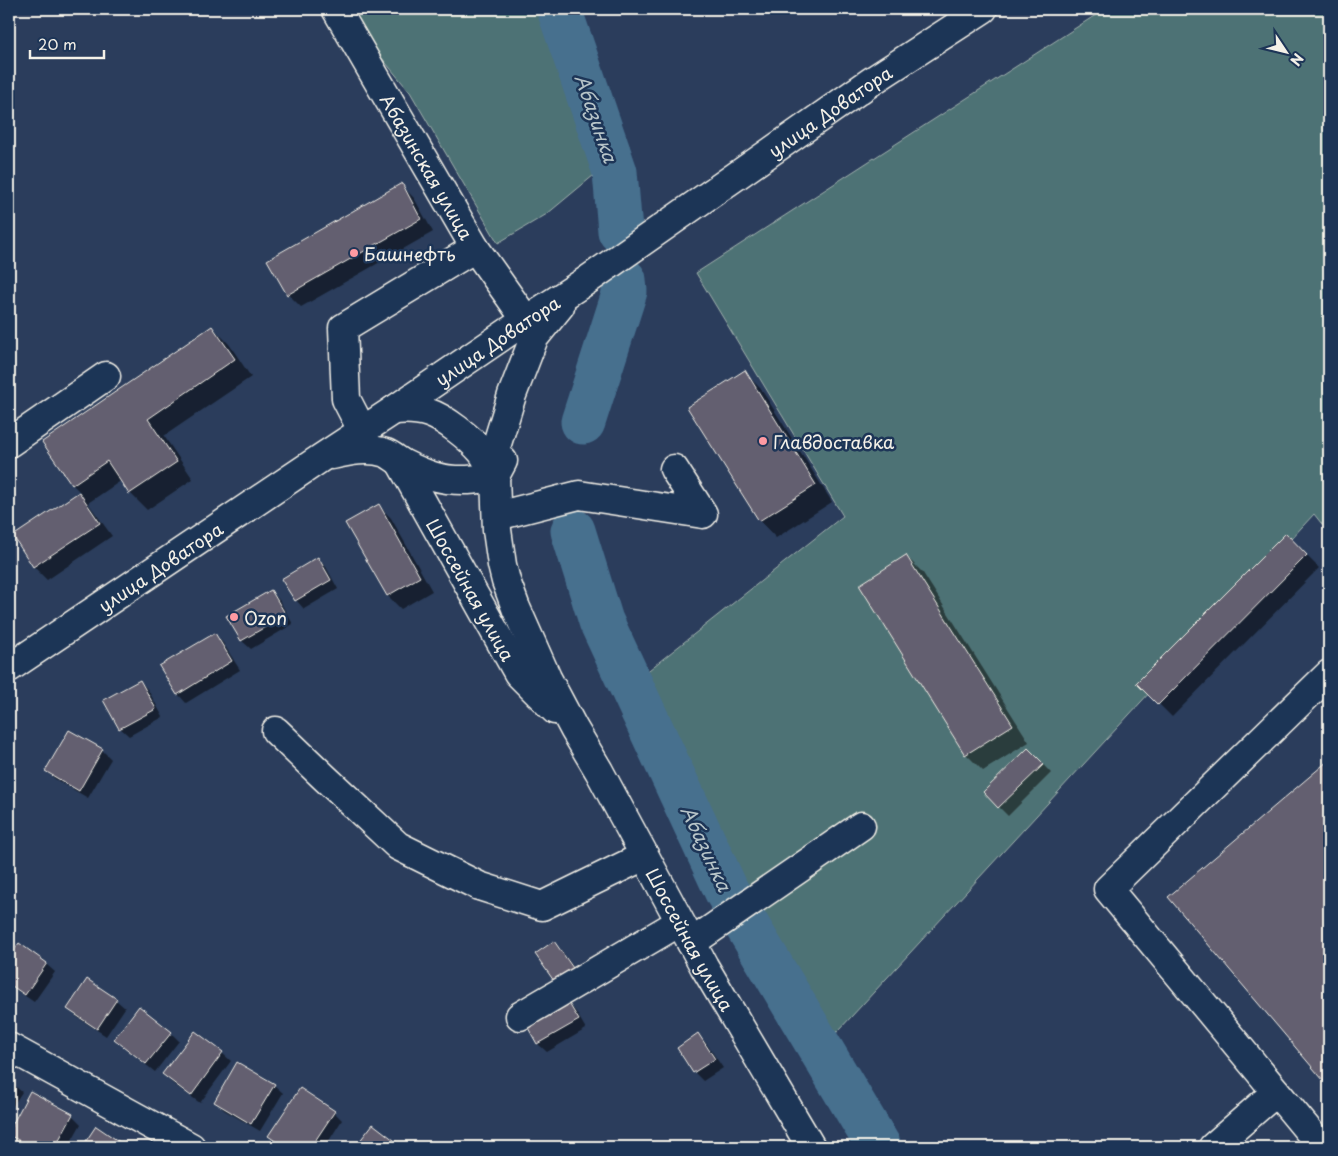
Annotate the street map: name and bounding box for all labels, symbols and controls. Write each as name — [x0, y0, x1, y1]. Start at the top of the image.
scale bar — [30, 28, 104, 60]
north arrow — [1260, 28, 1310, 78]
text: 20 m — [38, 32, 77, 55]
text: N — [1285, 49, 1309, 70]
street label: улица Доватора — [762, 58, 898, 163]
water label: Абазинка — [569, 70, 626, 167]
street label: Абазинская улица — [374, 88, 481, 245]
place label: Башнефть — [364, 240, 456, 267]
marker: Башнефть — [348, 247, 360, 259]
street label: улица Доватора — [429, 288, 565, 392]
place label: Главдоставка — [773, 428, 895, 455]
marker: Главдоставка — [757, 435, 769, 447]
street label: Шоссейная улица — [421, 513, 522, 666]
street label: улица Доватора — [92, 514, 228, 618]
place label: Ozon — [244, 604, 287, 631]
marker: Ozon — [228, 611, 240, 623]
water label: Абазинка — [675, 800, 740, 897]
street label: Шоссейная улица — [640, 863, 741, 1016]

